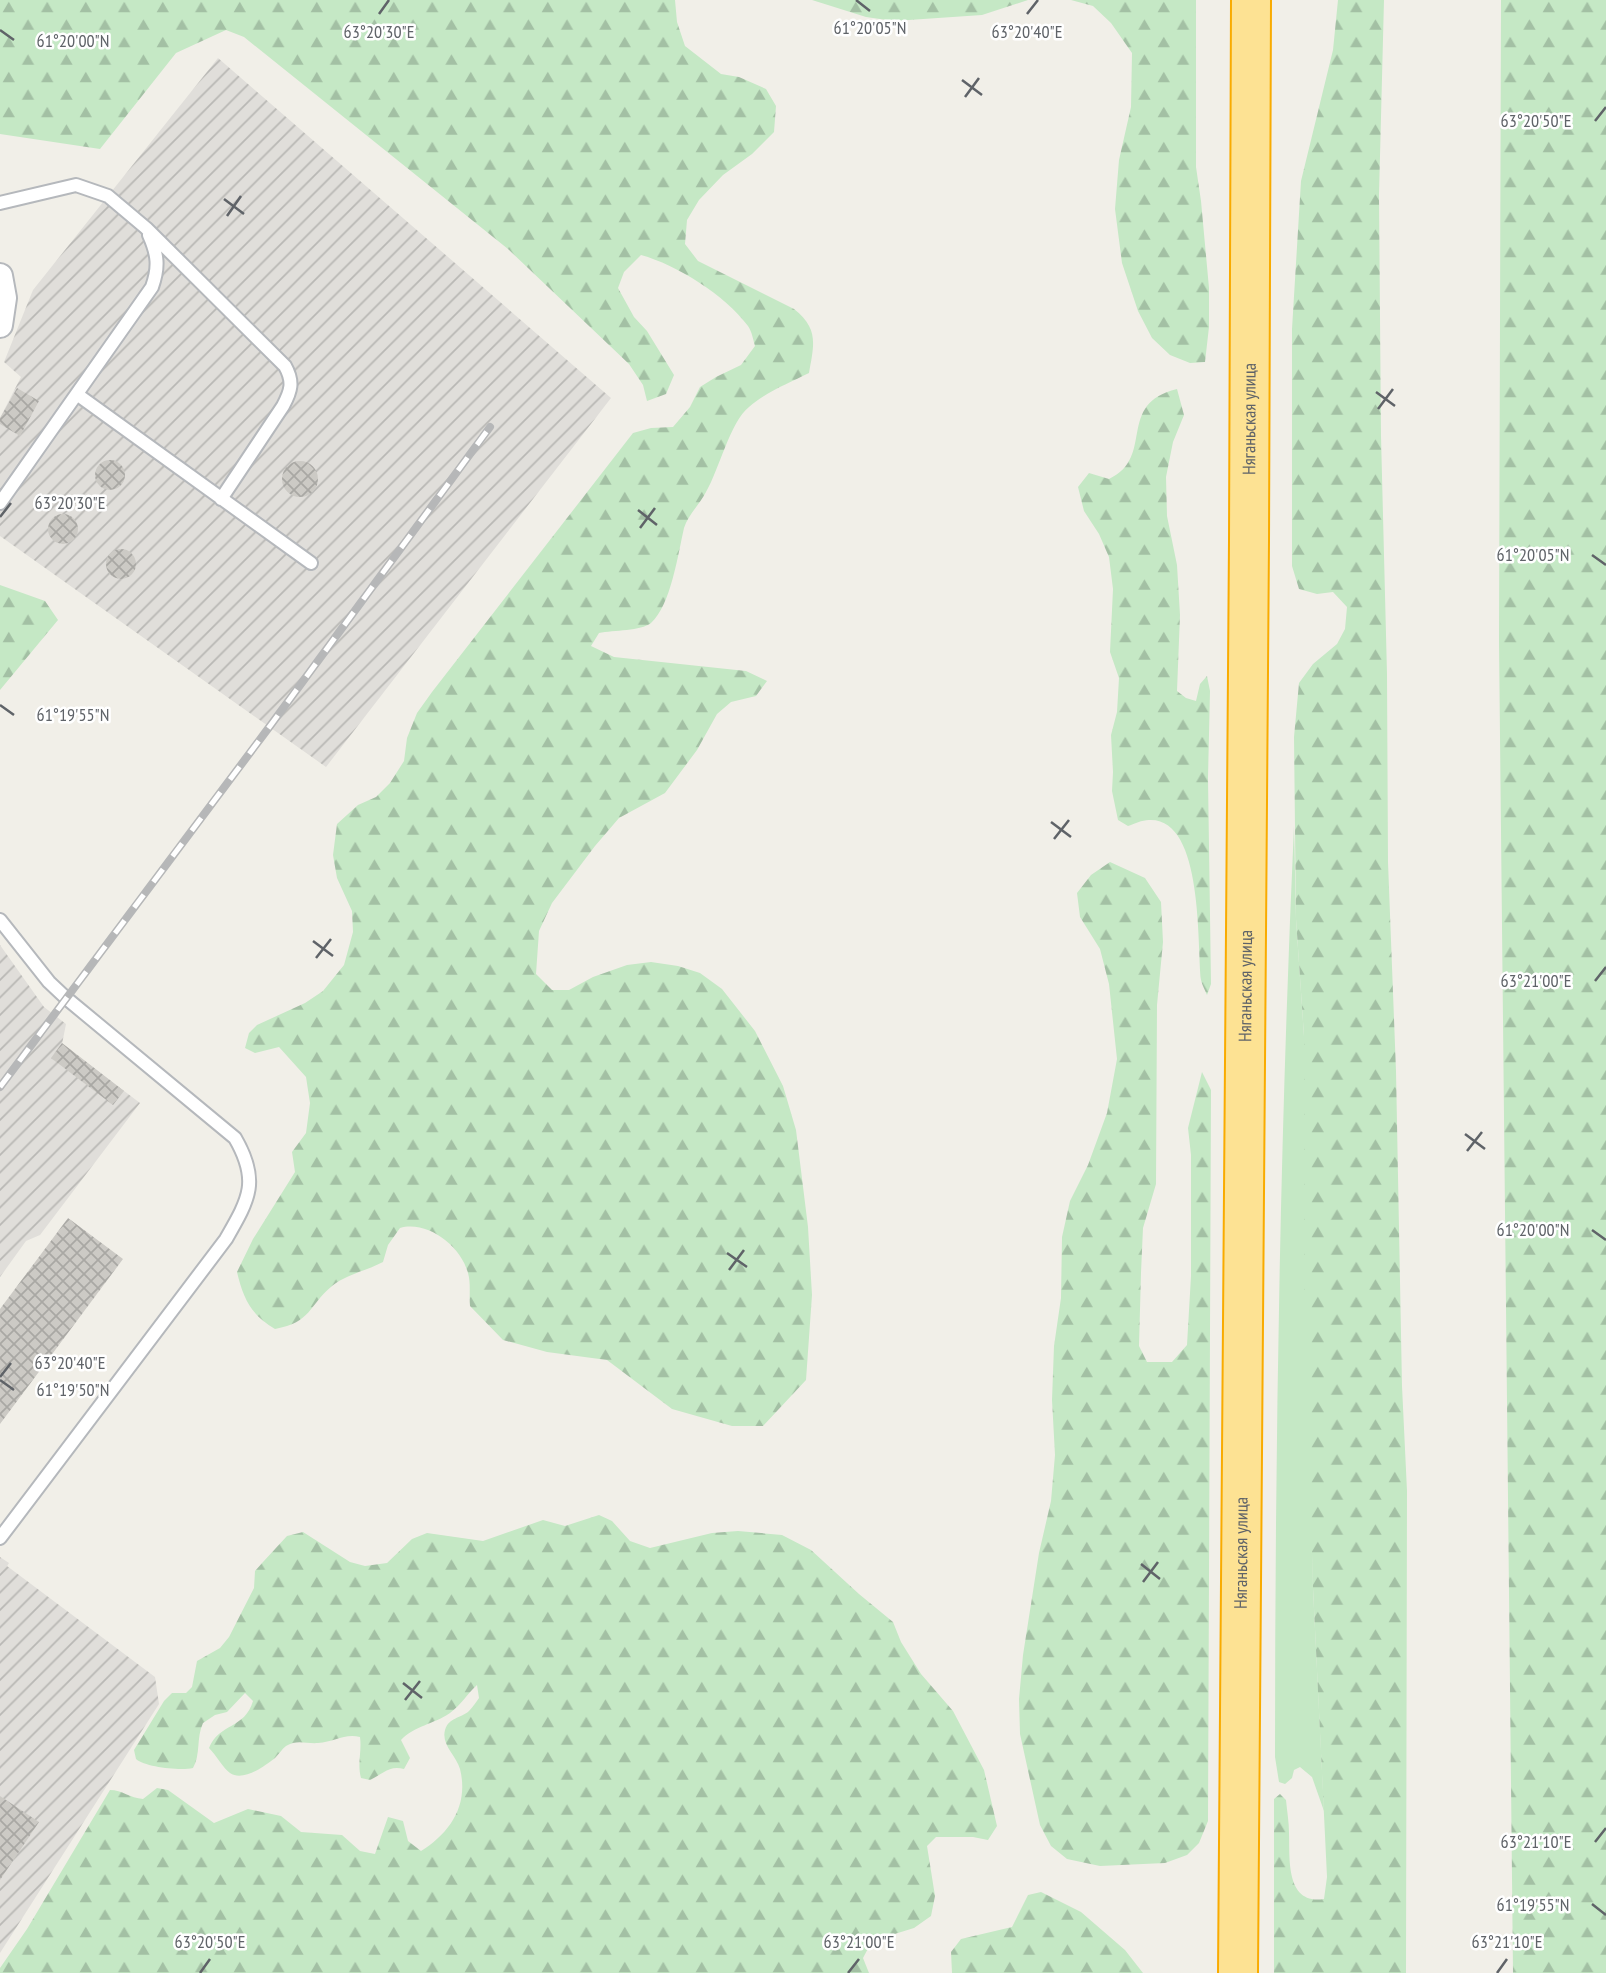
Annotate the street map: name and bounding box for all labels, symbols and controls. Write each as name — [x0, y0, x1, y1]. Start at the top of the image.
text: 61°20'05"N — [834, 16, 906, 39]
text: 63°20'30"E — [344, 20, 414, 43]
text: 63°20'40"E — [992, 20, 1062, 43]
text: 61°20'00"N — [37, 29, 109, 52]
text: 63°20'50"E — [1501, 109, 1571, 132]
street label: Няганьская улица — [1237, 363, 1261, 475]
text: 63°20'30"E — [35, 491, 105, 514]
text: 61°20'05"N — [1497, 543, 1569, 566]
text: 61°19'55"N — [37, 703, 109, 726]
street label: Няганьская улица — [1233, 930, 1257, 1042]
text: 63°21'00"E — [1501, 969, 1571, 992]
text: 61°20'00"N — [1497, 1218, 1569, 1241]
text: 63°20'40"E — [35, 1351, 105, 1374]
text: 61°19'50"N — [37, 1378, 109, 1401]
street label: Няганьская улица — [1229, 1497, 1253, 1609]
text: 63°21'10"E — [1501, 1830, 1571, 1853]
text: 61°19'55"N — [1497, 1893, 1569, 1916]
text: 63°20'50"E — [175, 1930, 245, 1953]
text: 63°21'00"E — [824, 1930, 894, 1953]
text: 63°21'10"E — [1472, 1930, 1542, 1953]

